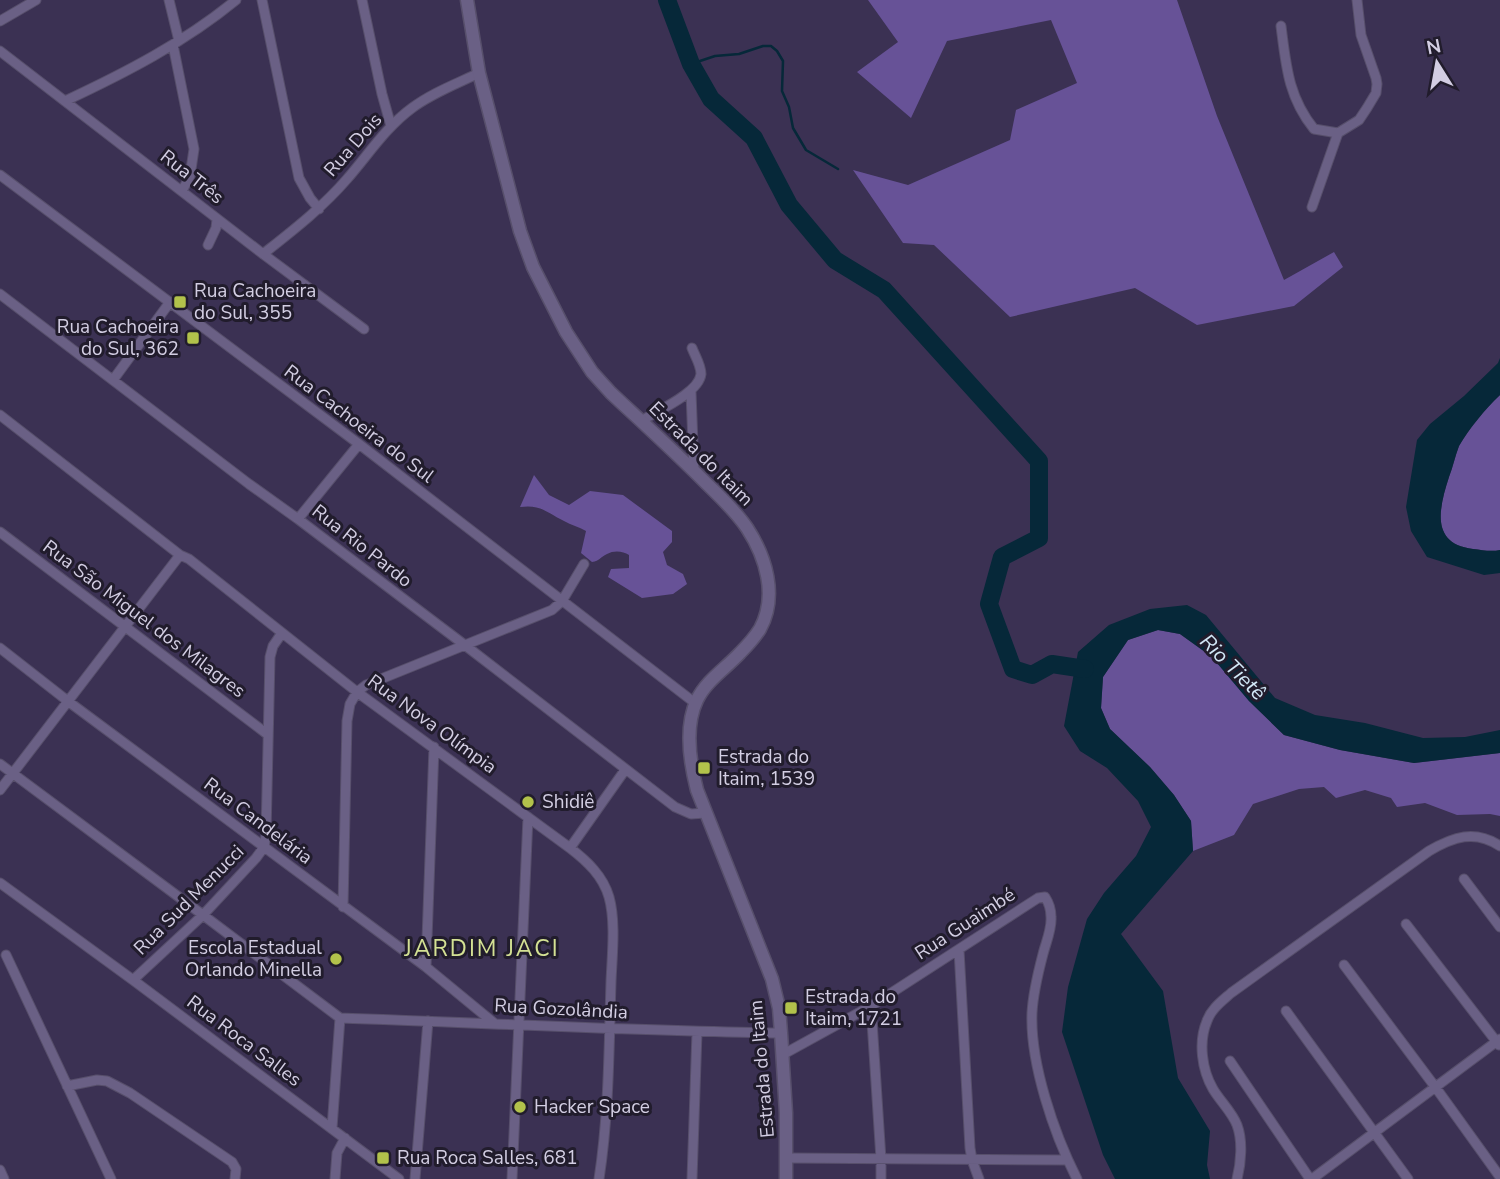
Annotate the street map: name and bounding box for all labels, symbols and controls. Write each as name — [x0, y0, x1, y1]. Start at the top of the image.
north arrow — [1402, 28, 1472, 98]
text: N — [1424, 33, 1443, 61]
street label: Rua Dois — [318, 108, 388, 182]
street label: Rua Três — [155, 144, 229, 210]
place label: Rua Cachoeira do Sul, 355 — [194, 278, 316, 326]
marker: Rua Cachoeira do Sul, 355 — [172, 294, 188, 310]
place label: Rua Cachoeira do Sul, 362 — [57, 314, 179, 362]
marker: Rua Cachoeira do Sul, 362 — [185, 330, 201, 346]
street label: Rua Cachoeira do Sul — [279, 359, 440, 489]
street label: Estrada do Itaim — [643, 396, 759, 512]
street label: Rua Rio Pardo — [306, 499, 418, 593]
street label: Rua São Miguel dos Milagres — [37, 534, 251, 704]
water label: Rio Tietê — [1194, 628, 1272, 706]
street label: Rua Nova Olímpia — [362, 668, 502, 780]
place label: Estrada do Itaim, 1539 — [718, 744, 815, 792]
marker: Estrada do Itaim, 1539 — [696, 760, 712, 776]
street label: Rua Candelária — [198, 772, 318, 870]
place label: Shidiê — [542, 789, 594, 815]
marker: Shidiê — [520, 794, 536, 810]
street label: Rua Sud Menucci — [128, 839, 250, 961]
street label: Rua Guaimbé — [910, 882, 1020, 966]
district label: JARDIM JACI — [403, 933, 560, 964]
place label: Escola Estadual Orlando Minella — [185, 935, 322, 983]
marker: Escola Estadual Orlando Minella — [328, 951, 344, 967]
place label: Estrada do Itaim, 1721 — [805, 984, 902, 1032]
street label: Rua Roca Salles — [181, 989, 307, 1093]
street label: Rua Gozolândia — [494, 993, 628, 1025]
street label: Estrada do Itaim — [743, 999, 781, 1139]
marker: Estrada do Itaim, 1721 — [783, 1000, 799, 1016]
place label: Hacker Space — [534, 1094, 650, 1120]
marker: Hacker Space — [512, 1099, 528, 1115]
place label: Rua Roca Salles, 681 — [397, 1145, 578, 1171]
marker: Rua Roca Salles, 681 — [375, 1150, 391, 1166]

